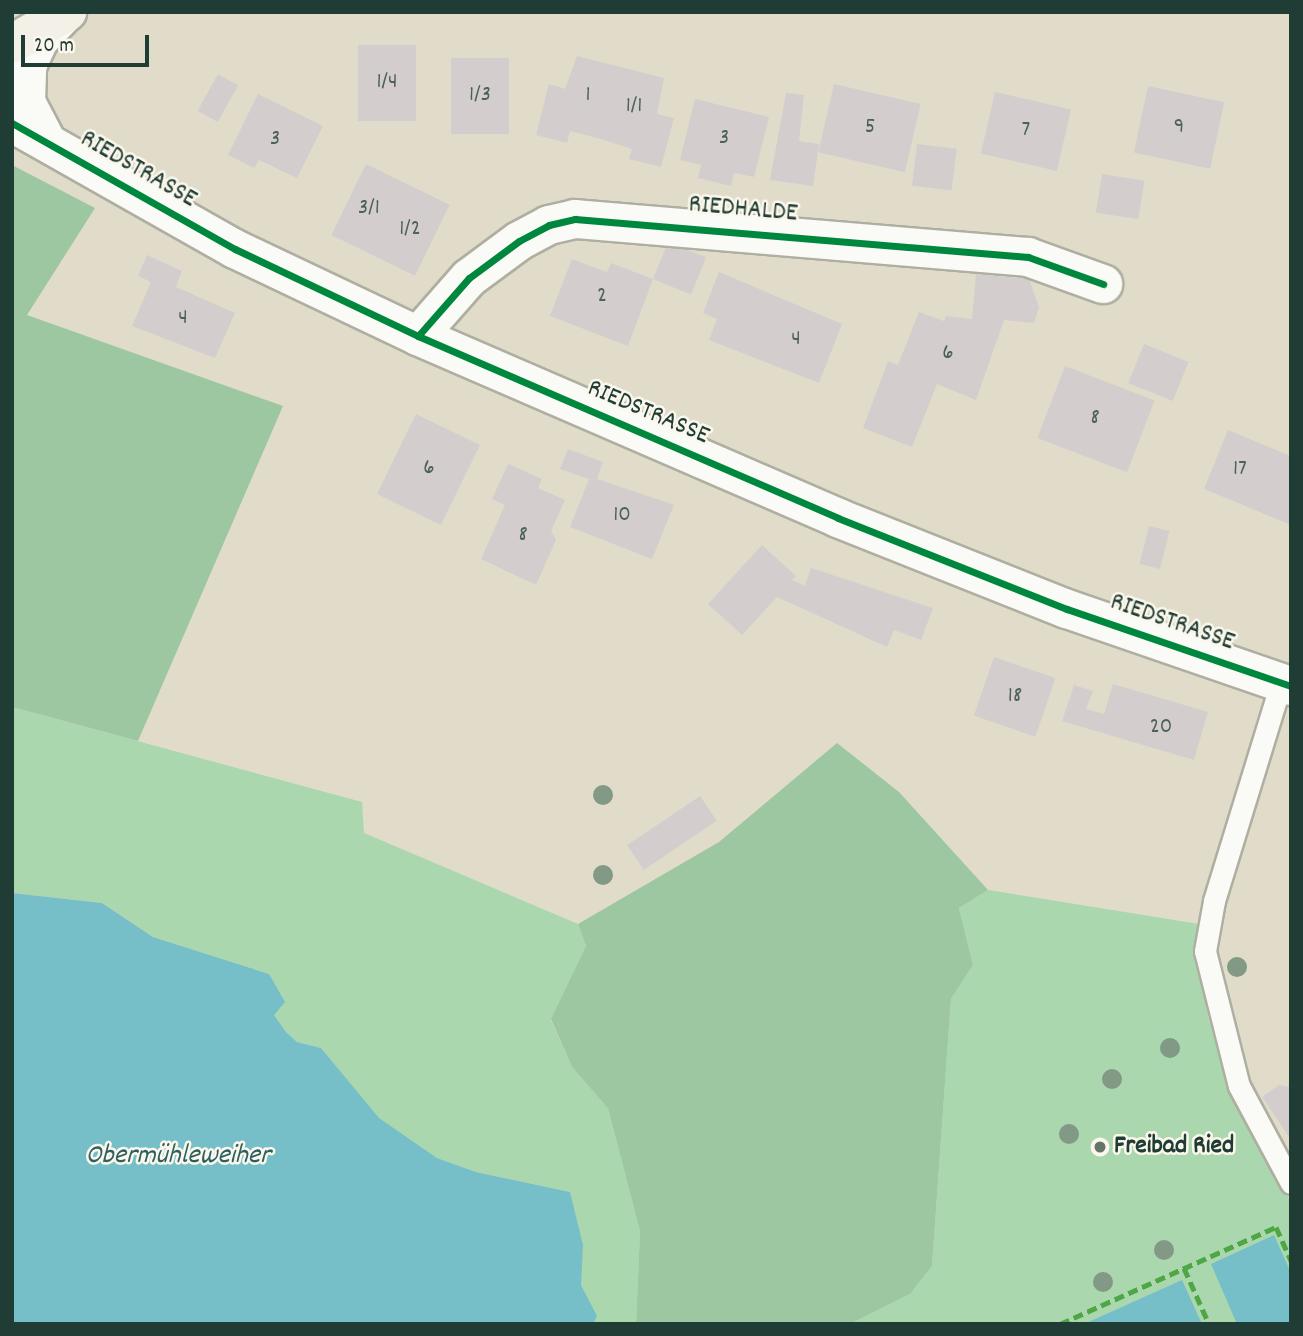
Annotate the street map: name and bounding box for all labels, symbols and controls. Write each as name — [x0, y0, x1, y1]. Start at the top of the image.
scale bar — [24, 21, 152, 65]
text: 20 m — [34, 32, 74, 62]
house number: 1/4 — [376, 69, 398, 97]
house number: 1/3 — [469, 82, 491, 110]
house number: 1 — [585, 82, 591, 110]
house number: 1/1 — [626, 93, 642, 121]
house number: 5 — [865, 114, 875, 142]
house number: 9 — [1174, 114, 1184, 142]
house number: 7 — [1022, 117, 1030, 145]
street label: RIEDSTRASSE — [74, 124, 202, 216]
house number: 3 — [719, 125, 729, 153]
house number: 3 — [270, 126, 280, 154]
street label: RIEDHALDE — [687, 190, 799, 230]
house number: 3/1 — [358, 195, 380, 223]
house number: 1/2 — [399, 216, 421, 244]
house number: 2 — [597, 283, 607, 311]
house number: 4 — [178, 305, 188, 333]
house number: 4 — [791, 326, 801, 354]
house number: 6 — [942, 340, 954, 368]
street label: RIEDSTRASSE — [582, 373, 714, 453]
house number: 8 — [1090, 405, 1100, 433]
house number: 6 — [423, 455, 435, 483]
house number: 17 — [1233, 456, 1247, 484]
house number: 10 — [613, 502, 631, 530]
house number: 8 — [518, 522, 528, 550]
street label: RIEDSTRASSE — [1106, 587, 1238, 659]
house number: 18 — [1008, 683, 1022, 711]
house number: 20 — [1150, 714, 1172, 742]
place label: Freibad Ried — [1114, 1131, 1234, 1163]
marker: Freibad Ried — [1092, 1139, 1108, 1155]
water label: Obermühleweiher — [85, 1140, 271, 1174]

